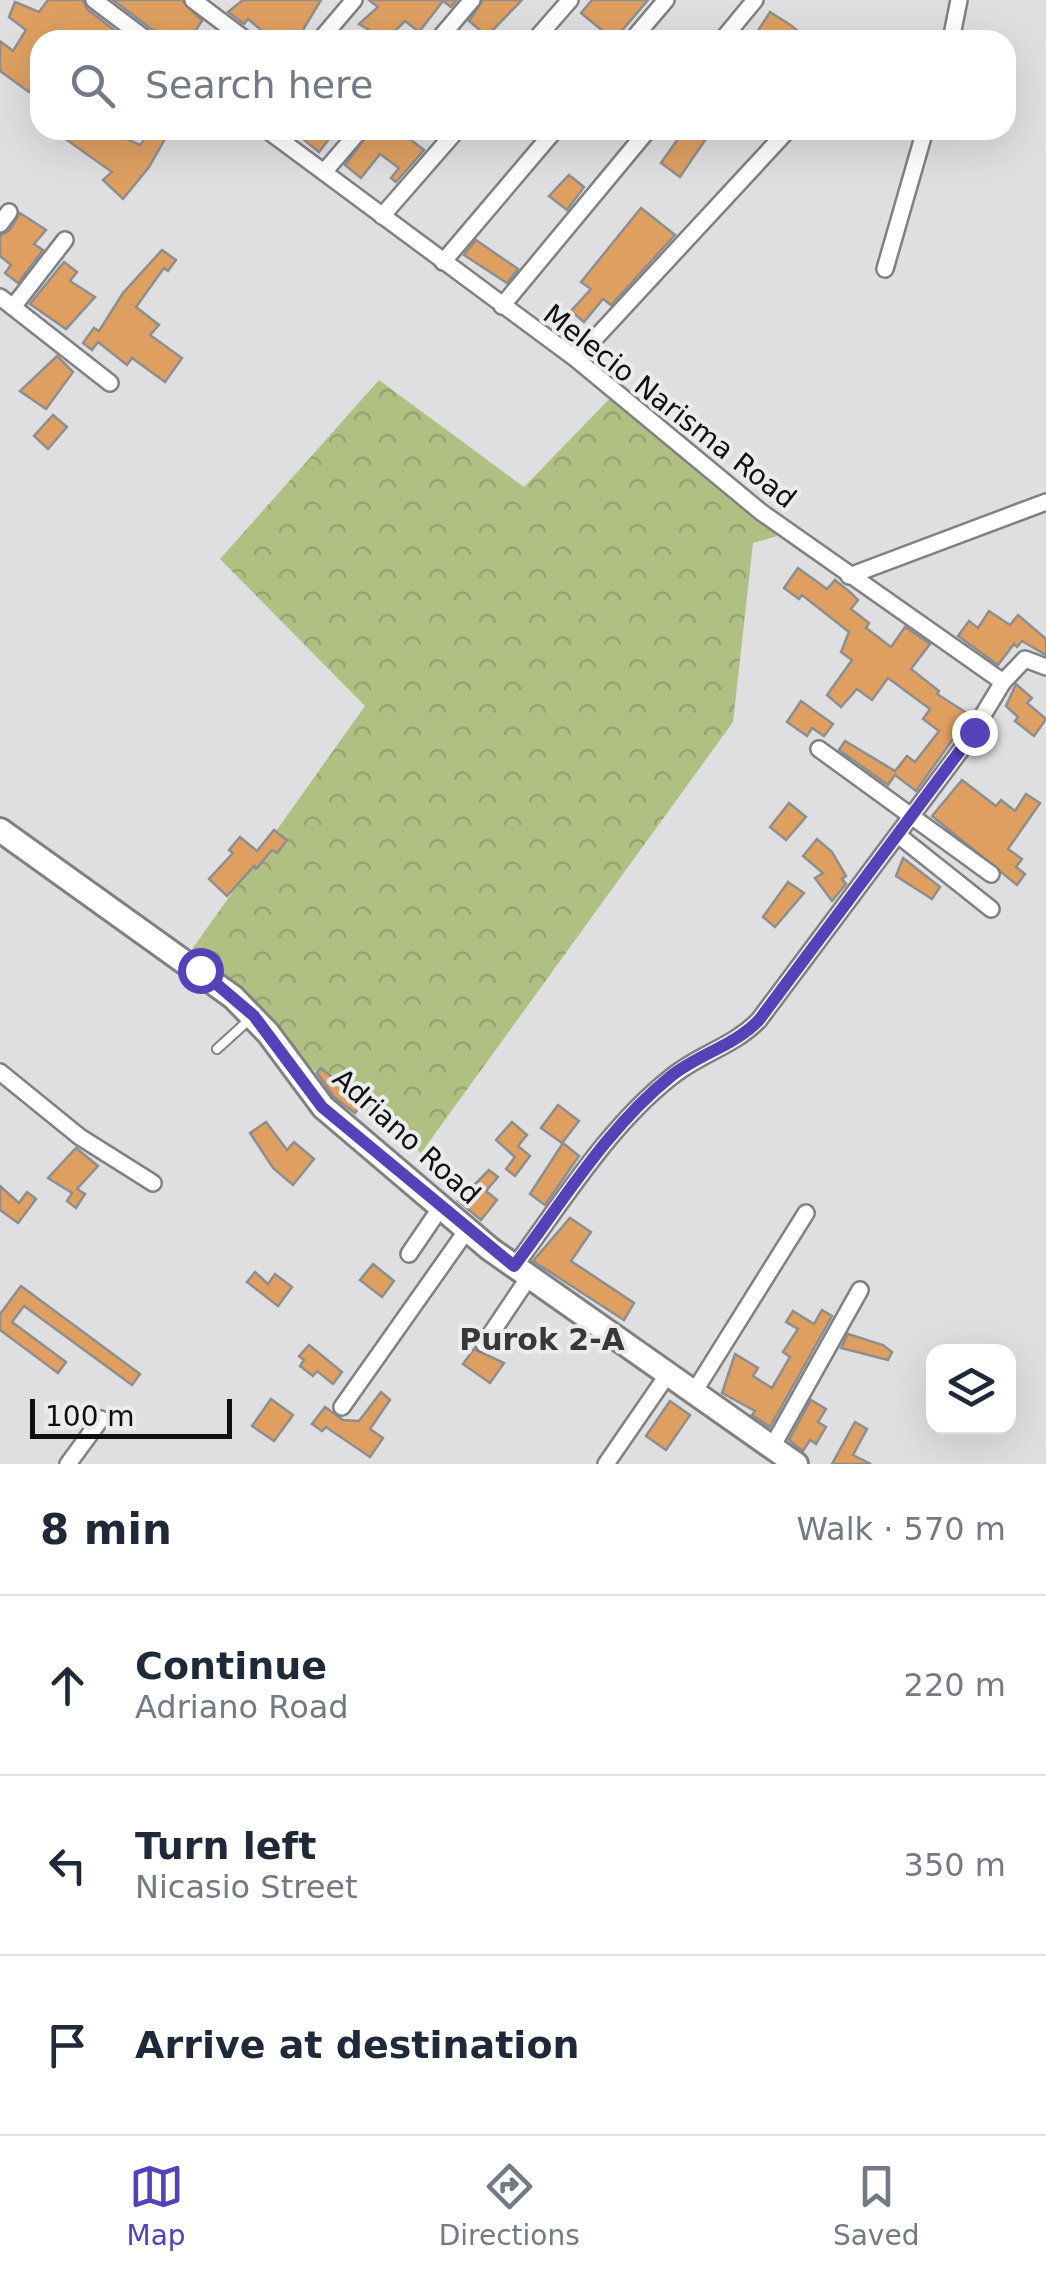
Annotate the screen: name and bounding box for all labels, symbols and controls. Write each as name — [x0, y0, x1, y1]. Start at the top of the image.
search box — [30, 30, 1016, 140]
icon: search — [65, 58, 120, 113]
text: Search here — [145, 63, 373, 107]
street label: Melecio Narisma Road — [537, 298, 802, 515]
route end — [952, 710, 998, 756]
route start — [178, 948, 224, 994]
street label: Adriano Road — [326, 1062, 487, 1211]
district label: Purok 2-A — [459, 1322, 626, 1357]
map controls — [926, 1344, 1016, 1434]
button: layers — [926, 1344, 1016, 1434]
scale bar — [30, 1394, 232, 1438]
text: 100 m — [45, 1400, 135, 1433]
text: 8 min — [40, 1505, 172, 1554]
text: Walk · 570 m — [796, 1510, 1006, 1548]
text: Continue — [135, 1644, 327, 1688]
icon: ahead — [40, 1658, 95, 1713]
text: 220 m — [904, 1666, 1006, 1704]
text: Adriano Road — [135, 1688, 349, 1726]
text: Turn left — [135, 1824, 316, 1868]
icon: left — [40, 1838, 95, 1893]
text: 350 m — [904, 1846, 1006, 1884]
text: Nicasio Street — [135, 1868, 358, 1906]
icon: arrive — [40, 2018, 95, 2073]
text: Arrive at destination — [135, 2023, 580, 2067]
tab: Map — [127, 2159, 186, 2252]
tab: Directions — [439, 2159, 580, 2252]
tab: Saved — [833, 2159, 919, 2252]

